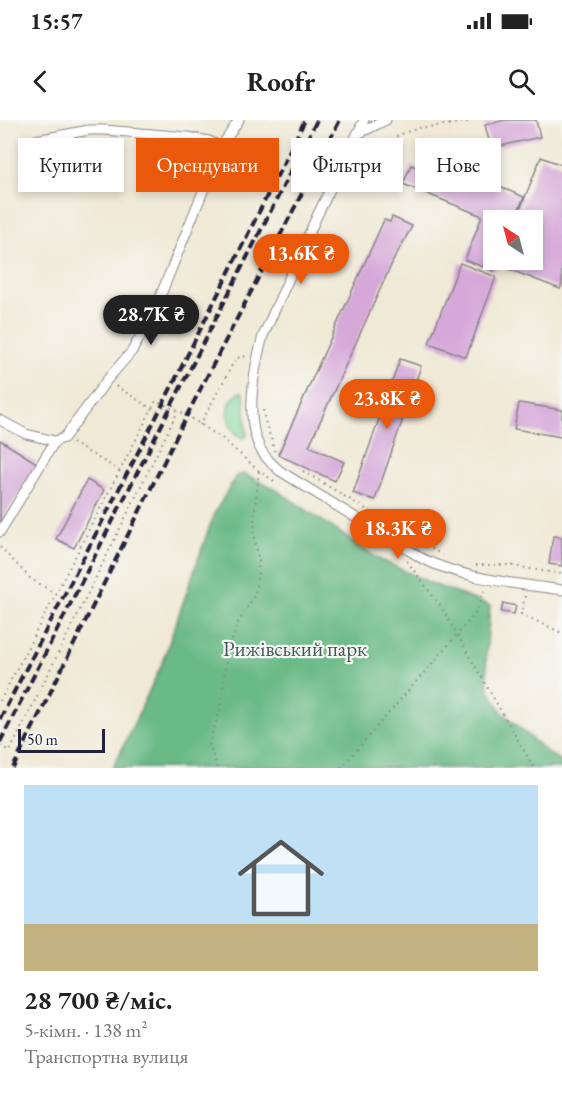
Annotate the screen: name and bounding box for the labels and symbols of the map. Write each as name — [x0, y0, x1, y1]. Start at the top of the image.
north arrow — [483, 210, 543, 270]
pin: 13.6K ₴ — [246, 234, 356, 285]
pin: 28.7K ₴ — [96, 295, 206, 346]
pin: 23.8K ₴ — [332, 379, 442, 430]
pin: 18.3K ₴ — [343, 509, 453, 560]
park label: Рижівський парк — [223, 635, 367, 662]
scale bar — [18, 726, 105, 754]

